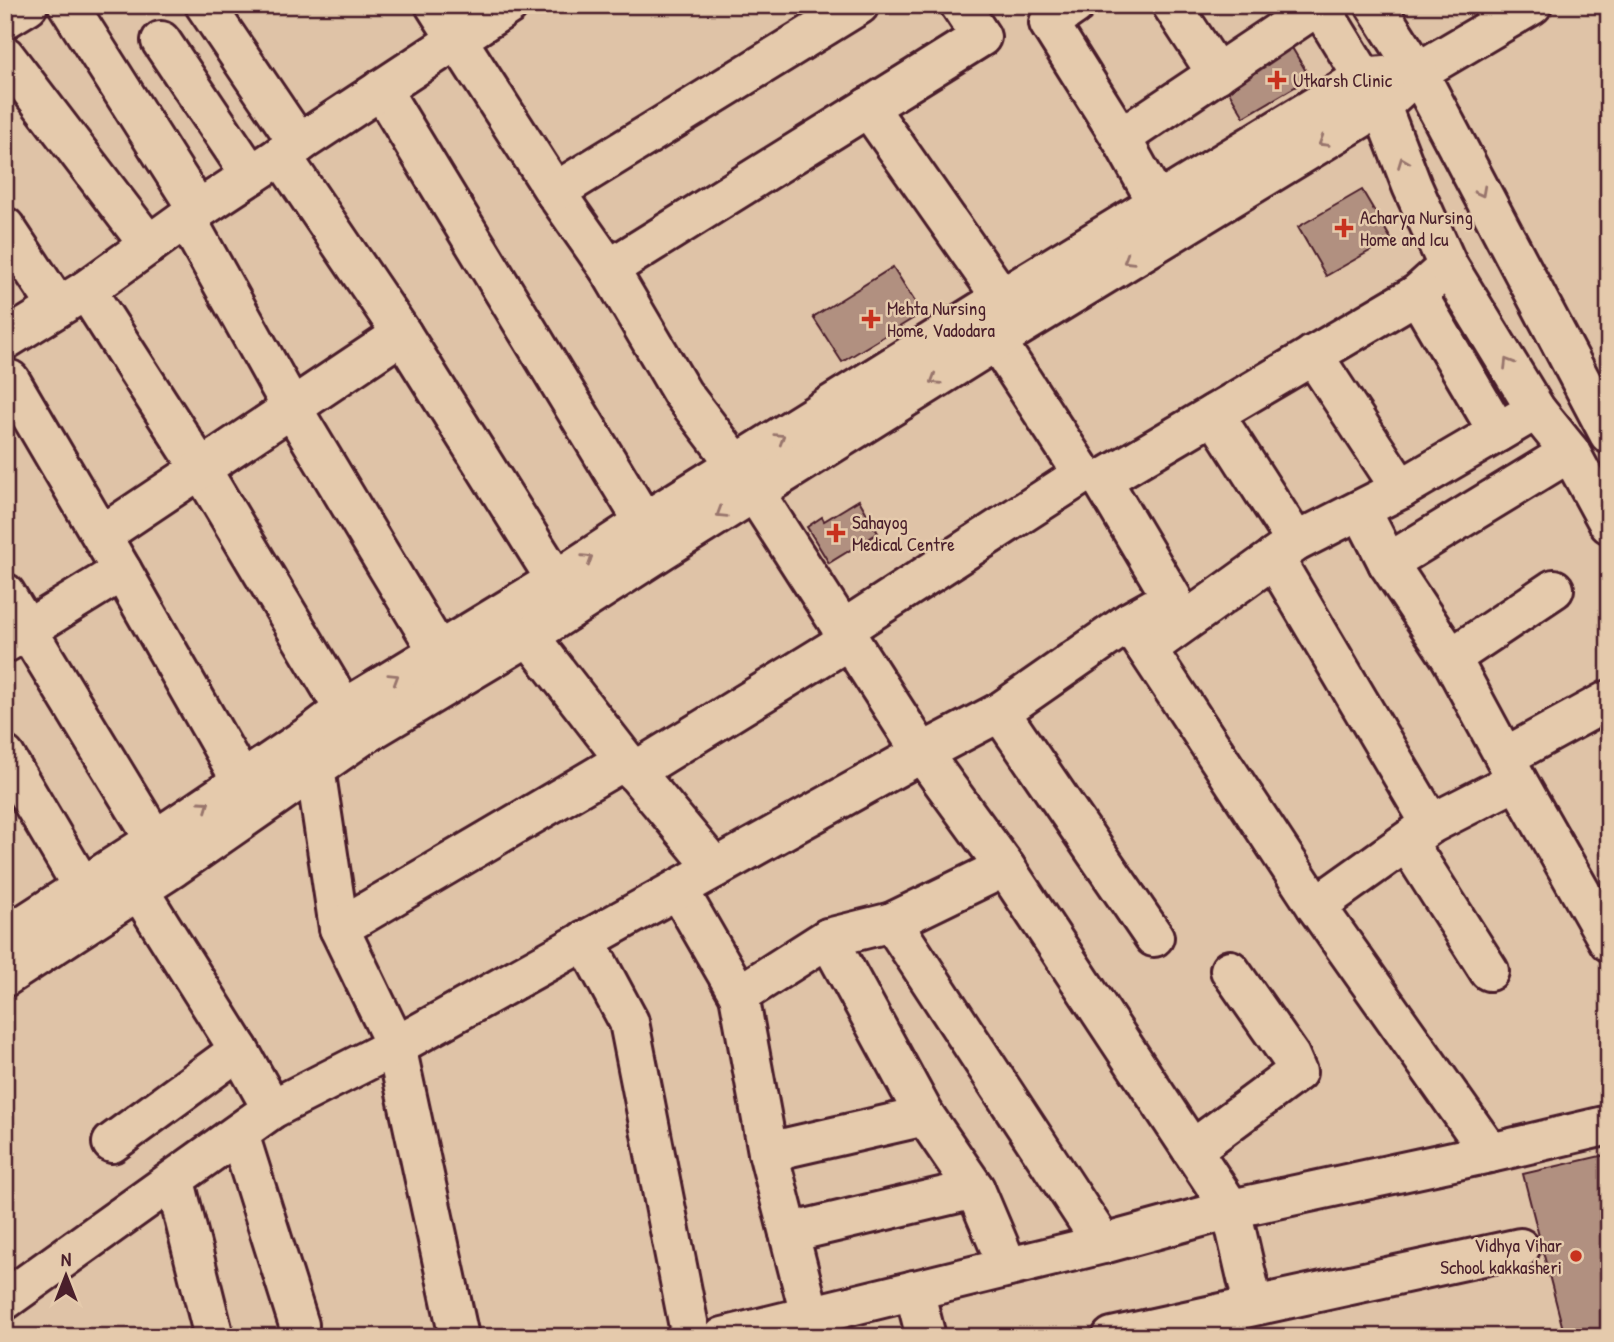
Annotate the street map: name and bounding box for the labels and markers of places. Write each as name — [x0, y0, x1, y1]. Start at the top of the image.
place label: Utkarsh Clinic — [1293, 67, 1393, 93]
marker: Utkarsh Clinic — [1267, 70, 1287, 90]
place label: Acharya Nursing Home and Icu — [1360, 204, 1473, 252]
marker: Acharya Nursing Home and Icu — [1334, 218, 1354, 238]
place label: Mehta Nursing Home, Vadodara — [887, 295, 996, 343]
marker: Mehta Nursing Home, Vadodara — [861, 309, 881, 329]
place label: Sahayog Medical Centre — [852, 509, 955, 557]
marker: Sahayog Medical Centre — [826, 523, 846, 543]
place label: Vidhya Vihar School kakkasheri — [1440, 1232, 1563, 1280]
marker: Vidhya Vihar School kakkasheri — [1568, 1248, 1584, 1264]

